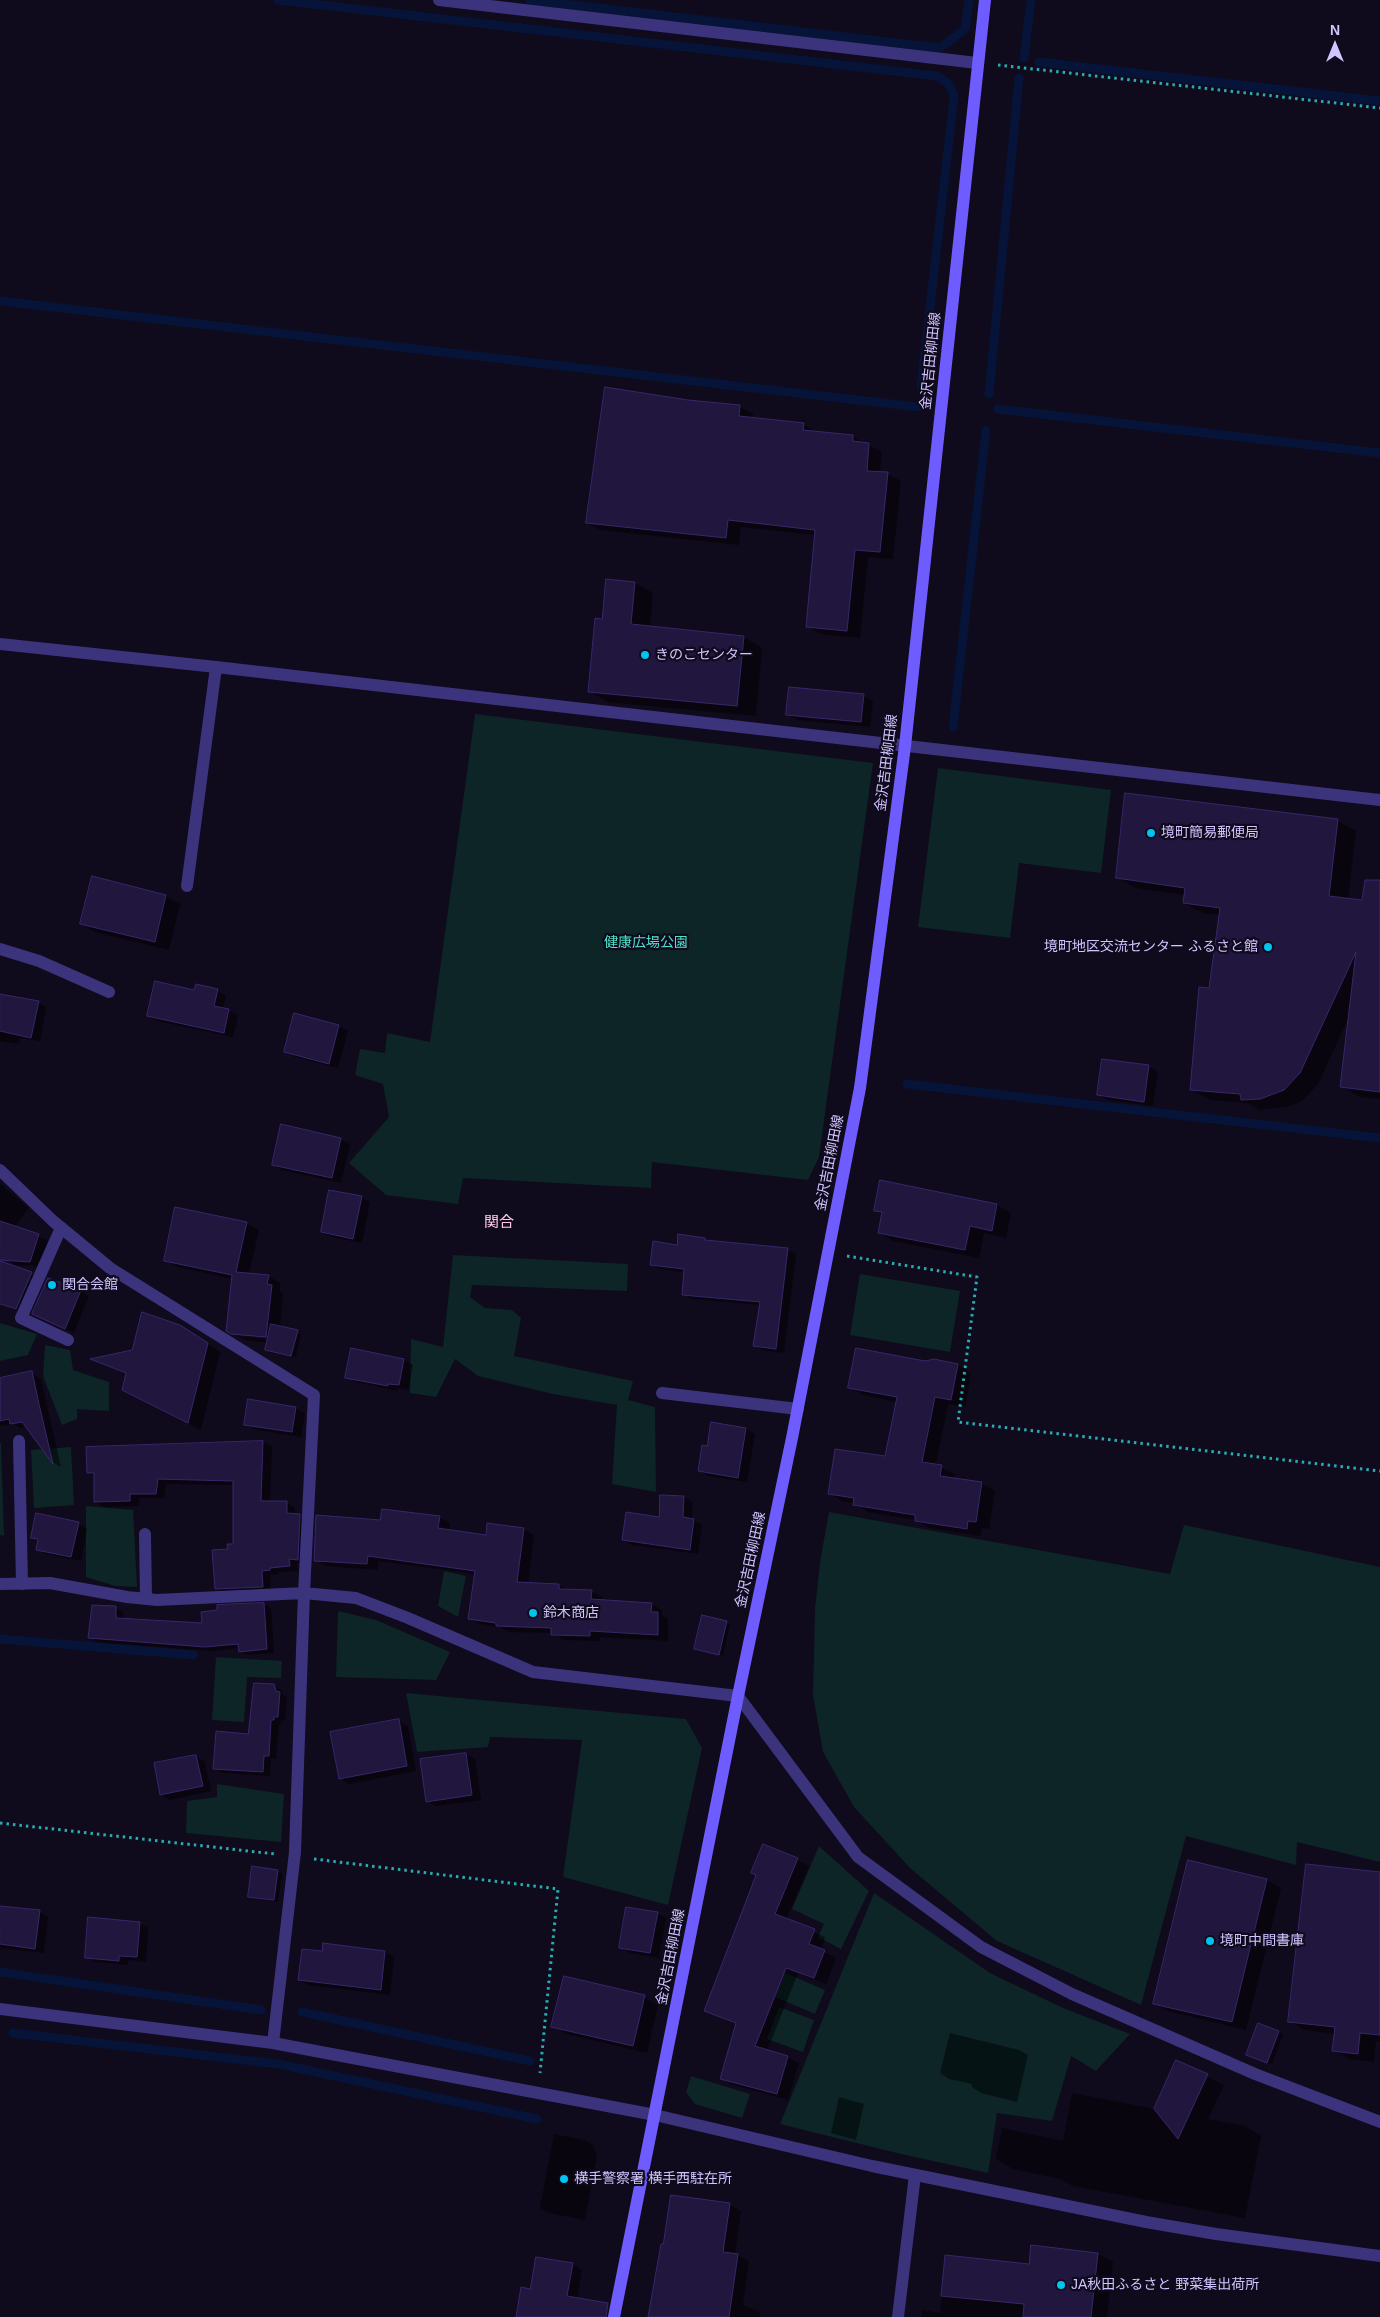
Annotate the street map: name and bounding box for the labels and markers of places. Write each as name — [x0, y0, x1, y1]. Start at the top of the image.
place label: きのこセンター — [655, 647, 753, 663]
marker: きのこセンター — [639, 649, 651, 661]
place label: 境町簡易郵便局 — [1161, 825, 1259, 841]
marker: 境町簡易郵便局 — [1145, 827, 1157, 839]
place label: 境町地区交流センター ふるさと館 — [1044, 939, 1258, 955]
marker: 境町地区交流センター ふるさと館 — [1262, 941, 1274, 953]
place label: 関合会館 — [62, 1277, 118, 1293]
marker: 関合会館 — [46, 1279, 58, 1291]
place label: 鈴木商店 — [543, 1605, 599, 1621]
marker: 鈴木商店 — [527, 1607, 539, 1619]
place label: 境町中間書庫 — [1220, 1933, 1304, 1949]
marker: 境町中間書庫 — [1204, 1935, 1216, 1947]
place label: 横手警察署 横手西駐在所 — [574, 2171, 732, 2187]
marker: 横手警察署 横手西駐在所 — [558, 2173, 570, 2185]
place label: JA秋田ふるさと 野菜集出荷所 — [1071, 2277, 1259, 2293]
marker: JA秋田ふるさと 野菜集出荷所 — [1055, 2279, 1067, 2291]

